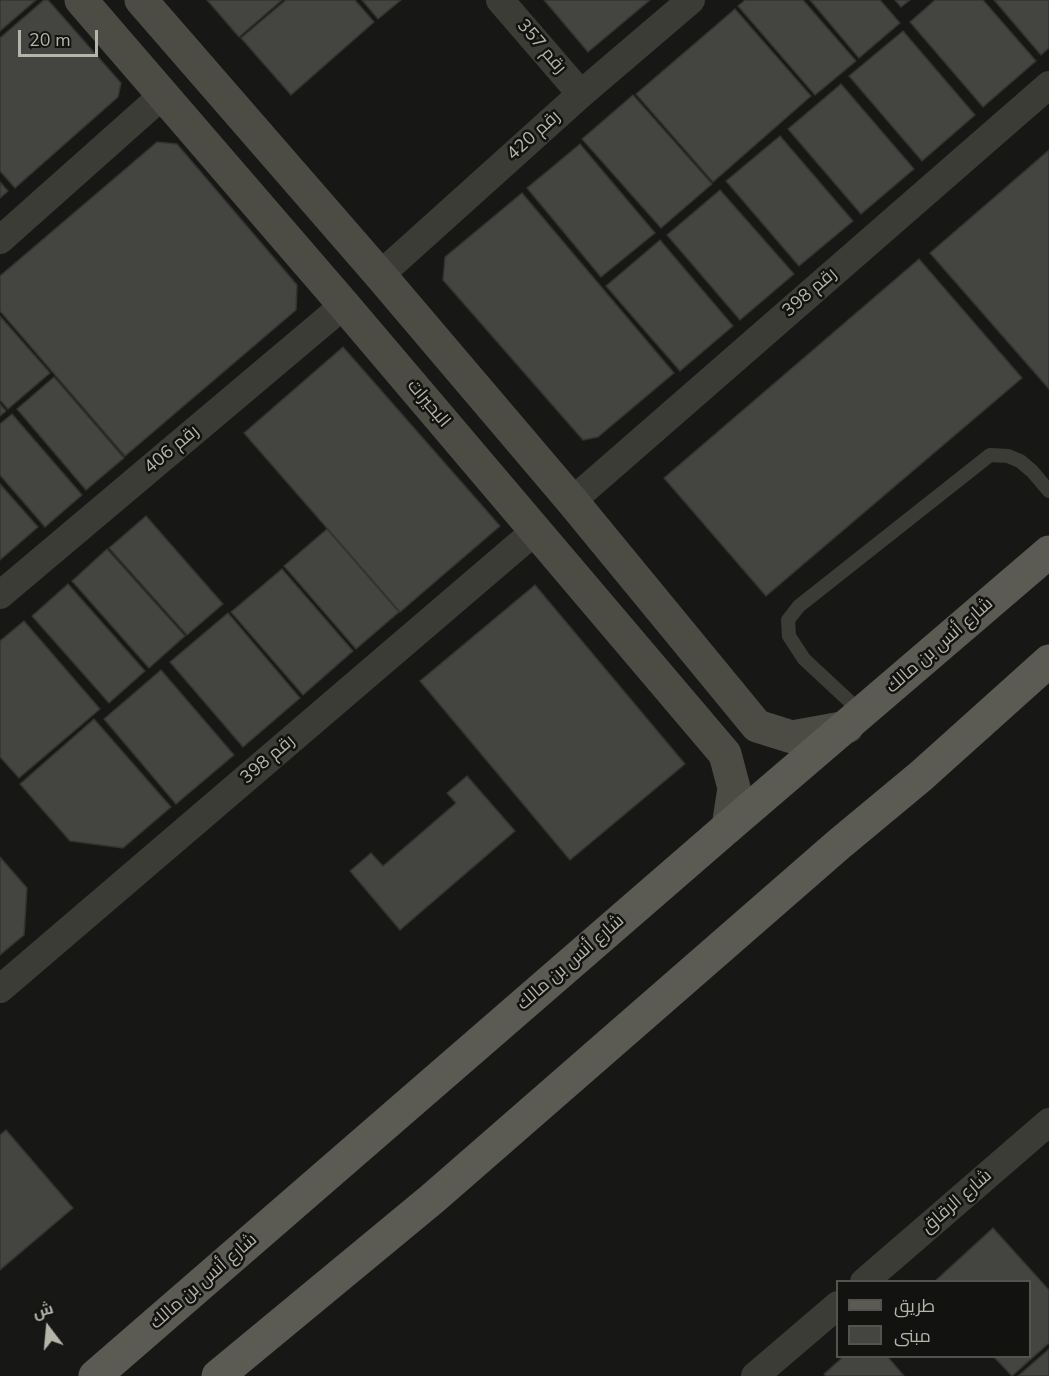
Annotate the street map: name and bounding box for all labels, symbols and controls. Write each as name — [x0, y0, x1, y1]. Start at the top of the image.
street label: رقم 357 — [512, 16, 570, 78]
scale bar — [21, 18, 100, 56]
text: 20 m — [29, 28, 71, 52]
street label: رقم 420 — [503, 106, 565, 166]
street label: رقم 398 — [779, 264, 841, 322]
street label: البحيرات — [402, 376, 454, 432]
street label: رقم 406 — [140, 421, 204, 479]
street label: شارع أنس بن مالك — [882, 594, 998, 698]
street label: رقم 398 — [237, 731, 299, 789]
street label: شارع أنس بن مالك — [513, 911, 629, 1015]
street label: شارع الرقاق — [917, 1165, 997, 1239]
street label: شارع أنس بن مالك — [146, 1230, 262, 1334]
legend — [836, 1280, 1031, 1358]
text: طريق — [894, 1294, 935, 1318]
text: ش — [30, 1297, 56, 1324]
north arrow — [18, 1298, 78, 1358]
text: مبنى — [894, 1324, 931, 1348]

